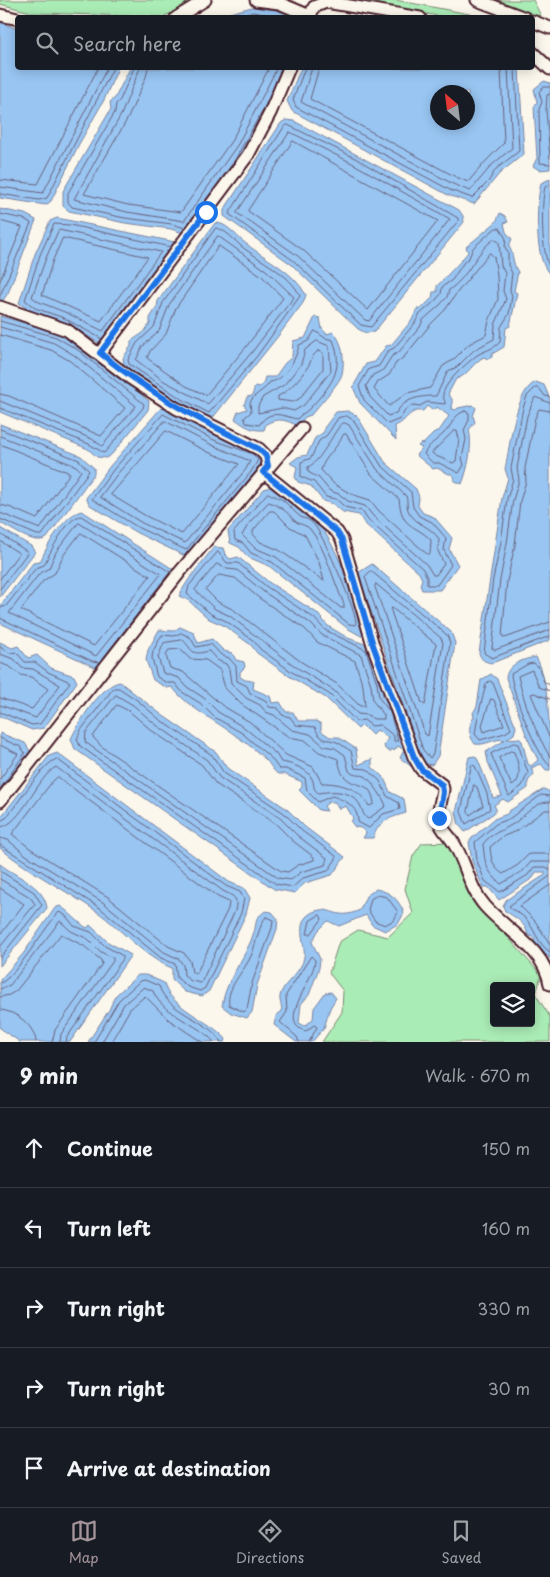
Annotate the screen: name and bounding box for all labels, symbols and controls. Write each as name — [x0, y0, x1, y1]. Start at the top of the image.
search box — [15, 15, 535, 70]
icon: search — [33, 29, 61, 57]
text: Search here — [73, 29, 182, 57]
north arrow — [430, 85, 475, 130]
route start — [195, 201, 218, 224]
route end — [428, 807, 451, 830]
map controls — [490, 982, 535, 1027]
button: layers — [490, 982, 535, 1027]
text: 9 min — [20, 1059, 78, 1091]
text: Walk · 670 m — [425, 1063, 530, 1087]
icon: ahead — [20, 1134, 48, 1162]
text: Continue — [67, 1134, 153, 1162]
text: 150 m — [482, 1136, 530, 1160]
icon: left — [20, 1214, 48, 1242]
text: Turn left — [67, 1214, 151, 1242]
text: 160 m — [482, 1216, 530, 1240]
icon: right — [20, 1294, 48, 1322]
text: Turn right — [67, 1294, 165, 1322]
text: 330 m — [477, 1296, 530, 1320]
icon: right — [20, 1374, 48, 1402]
text: Turn right — [67, 1374, 165, 1402]
text: 30 m — [488, 1376, 530, 1400]
icon: arrive — [20, 1454, 48, 1482]
text: Arrive at destination — [67, 1454, 271, 1482]
tab: Map — [69, 1517, 99, 1568]
tab: Directions — [236, 1517, 304, 1568]
tab: Saved — [442, 1517, 481, 1568]

